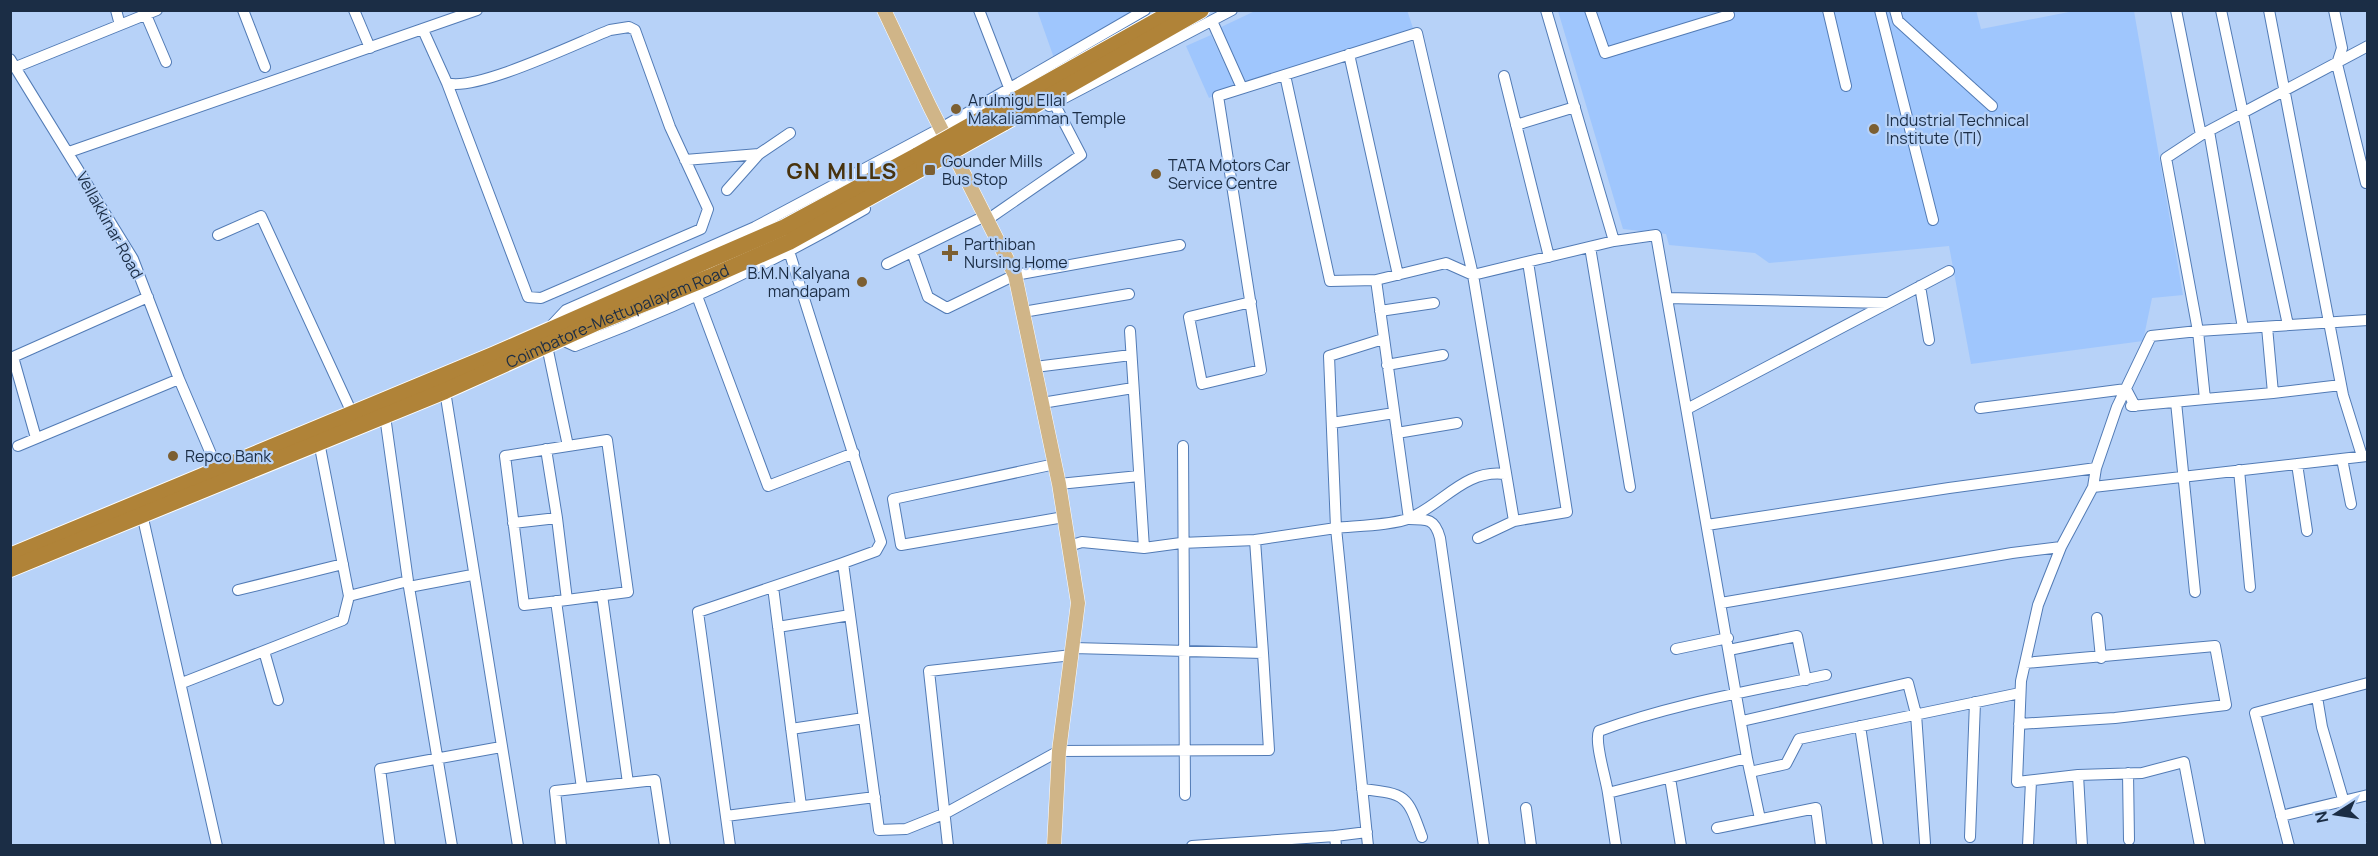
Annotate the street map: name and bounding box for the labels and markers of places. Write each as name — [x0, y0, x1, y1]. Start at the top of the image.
place label: Arulmigu Ellai Makaliamman Temple — [968, 89, 1126, 129]
marker: Arulmigu Ellai Makaliamman Temple — [949, 102, 963, 116]
place label: Industrial Technical Institute (ITI) — [1886, 109, 2029, 149]
marker: Industrial Technical Institute (ITI) — [1867, 122, 1881, 136]
place label: Gounder Mills Bus Stop — [942, 150, 1043, 190]
place label: TATA Motors Car Service Centre — [1168, 154, 1291, 194]
marker: Gounder Mills Bus Stop — [923, 163, 937, 177]
marker: TATA Motors Car Service Centre — [1149, 167, 1163, 181]
place label: Parthiban Nursing Home — [964, 233, 1068, 273]
marker: Parthiban Nursing Home — [941, 244, 959, 262]
place label: B.M.N Kalyana mandapam — [747, 262, 850, 302]
marker: B.M.N Kalyana mandapam — [855, 275, 869, 289]
place label: Repco Bank — [185, 445, 272, 467]
marker: Repco Bank — [166, 449, 180, 463]

